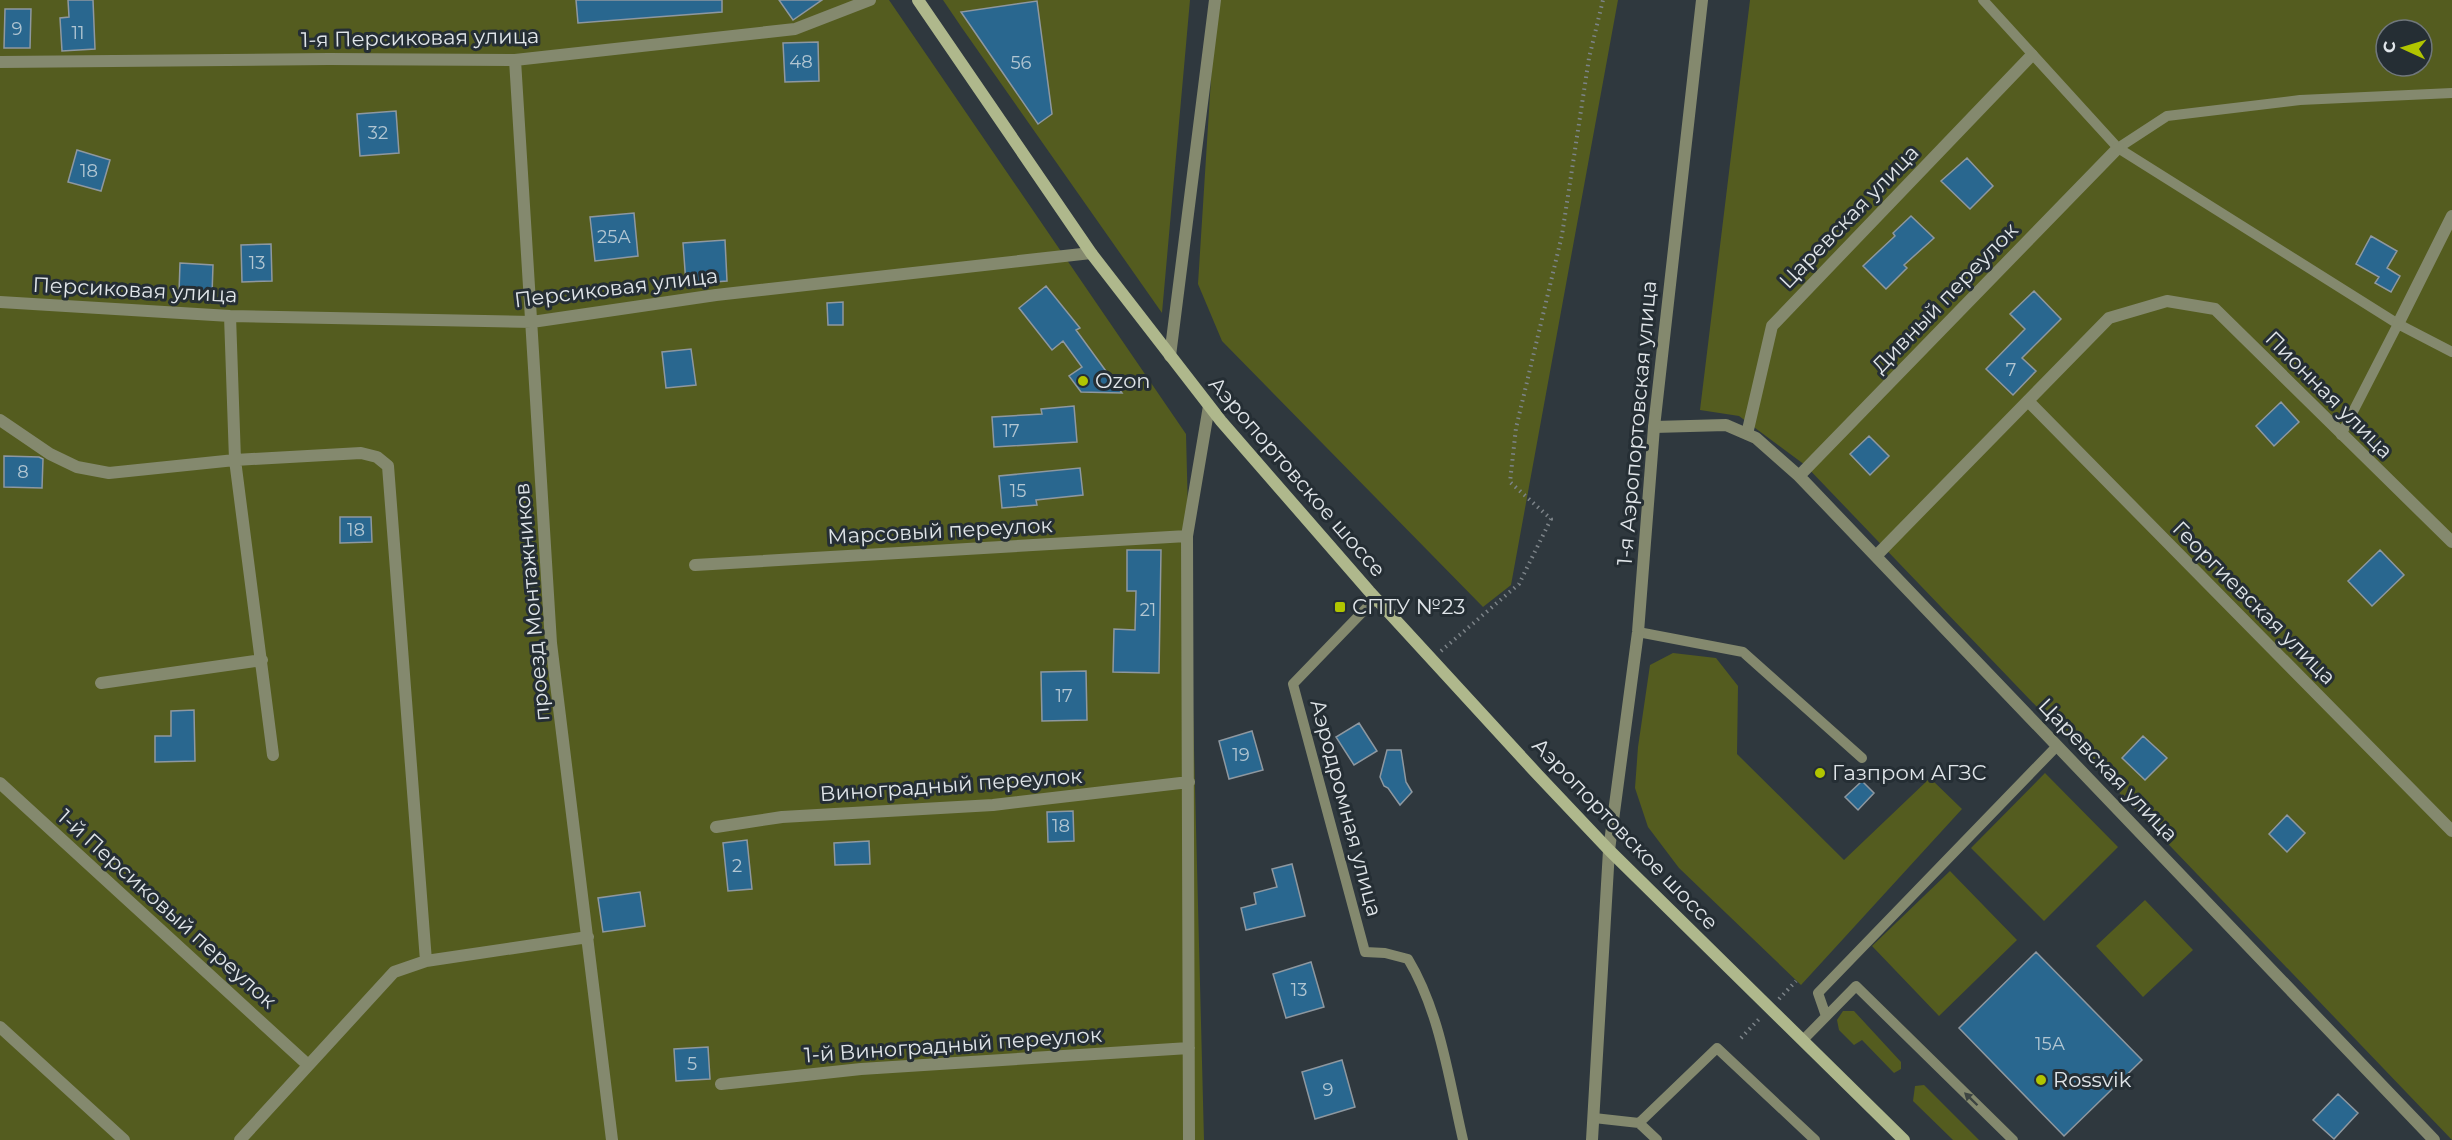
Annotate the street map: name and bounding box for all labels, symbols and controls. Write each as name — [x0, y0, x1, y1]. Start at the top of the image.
house number: 9 — [12, 18, 23, 40]
north arrow — [2374, 18, 2434, 78]
house number: 11 — [72, 22, 85, 44]
street label: 1-я Персиковая улица — [301, 23, 539, 52]
text: С — [2380, 40, 2399, 53]
house number: 48 — [789, 51, 813, 73]
house number: 56 — [1010, 52, 1032, 74]
house number: 32 — [368, 122, 388, 144]
street label: Царевская улица — [1774, 140, 1923, 294]
house number: 18 — [80, 160, 98, 182]
street label: Дивный переулок — [1867, 217, 2023, 378]
house number: 25А — [597, 226, 632, 248]
house number: 13 — [249, 252, 265, 274]
street label: Персиковая улица — [513, 263, 719, 312]
street label: Персиковая улица — [32, 272, 238, 307]
street label: 1-я Аэропортовская улица — [1612, 280, 1661, 566]
street label: Пионная улица — [2261, 326, 2398, 463]
house number: 7 — [2006, 359, 2016, 381]
place label: Ozon — [1095, 368, 1151, 393]
street label: Аэропортовское шоссе — [1204, 371, 1391, 582]
marker: Ozon — [1076, 374, 1090, 388]
house number: 17 — [1002, 420, 1020, 442]
house number: 8 — [17, 461, 29, 483]
house number: 15 — [1010, 480, 1026, 502]
street label: проезд Монтажников — [509, 482, 554, 722]
street label: Марсовый переулок — [827, 512, 1053, 549]
street label: Георгиевская улица — [2168, 516, 2341, 689]
house number: 18 — [347, 519, 365, 541]
place label: СПТУ №23 — [1352, 594, 1465, 619]
house number: 21 — [1140, 599, 1156, 621]
marker: СПТУ №23 — [1333, 600, 1347, 614]
house number: 17 — [1055, 685, 1073, 707]
street label: Царевская улица — [2034, 693, 2183, 847]
street label: Аэродромная улица — [1305, 697, 1387, 919]
street label: Аэропортовское шоссе — [1527, 733, 1724, 935]
house number: 19 — [1232, 744, 1250, 766]
place label: Газпром АГЗС — [1832, 760, 1987, 785]
street label: Виноградный переулок — [819, 763, 1083, 806]
marker: Газпром АГЗС — [1813, 766, 1827, 780]
street label: 1-й Персиковый переулок — [53, 804, 282, 1013]
house number: 18 — [1052, 815, 1070, 837]
house number: 2 — [732, 855, 742, 877]
house number: 13 — [1291, 979, 1307, 1001]
street label: 1-й Виноградный переулок — [803, 1022, 1103, 1067]
house number: 15А — [2035, 1033, 2066, 1055]
house number: 5 — [687, 1053, 697, 1075]
place label: Rossvik — [2053, 1067, 2132, 1092]
marker: Rossvik — [2034, 1073, 2048, 1087]
house number: 9 — [1323, 1079, 1334, 1101]
one-way arrow — [1964, 1092, 1979, 1106]

